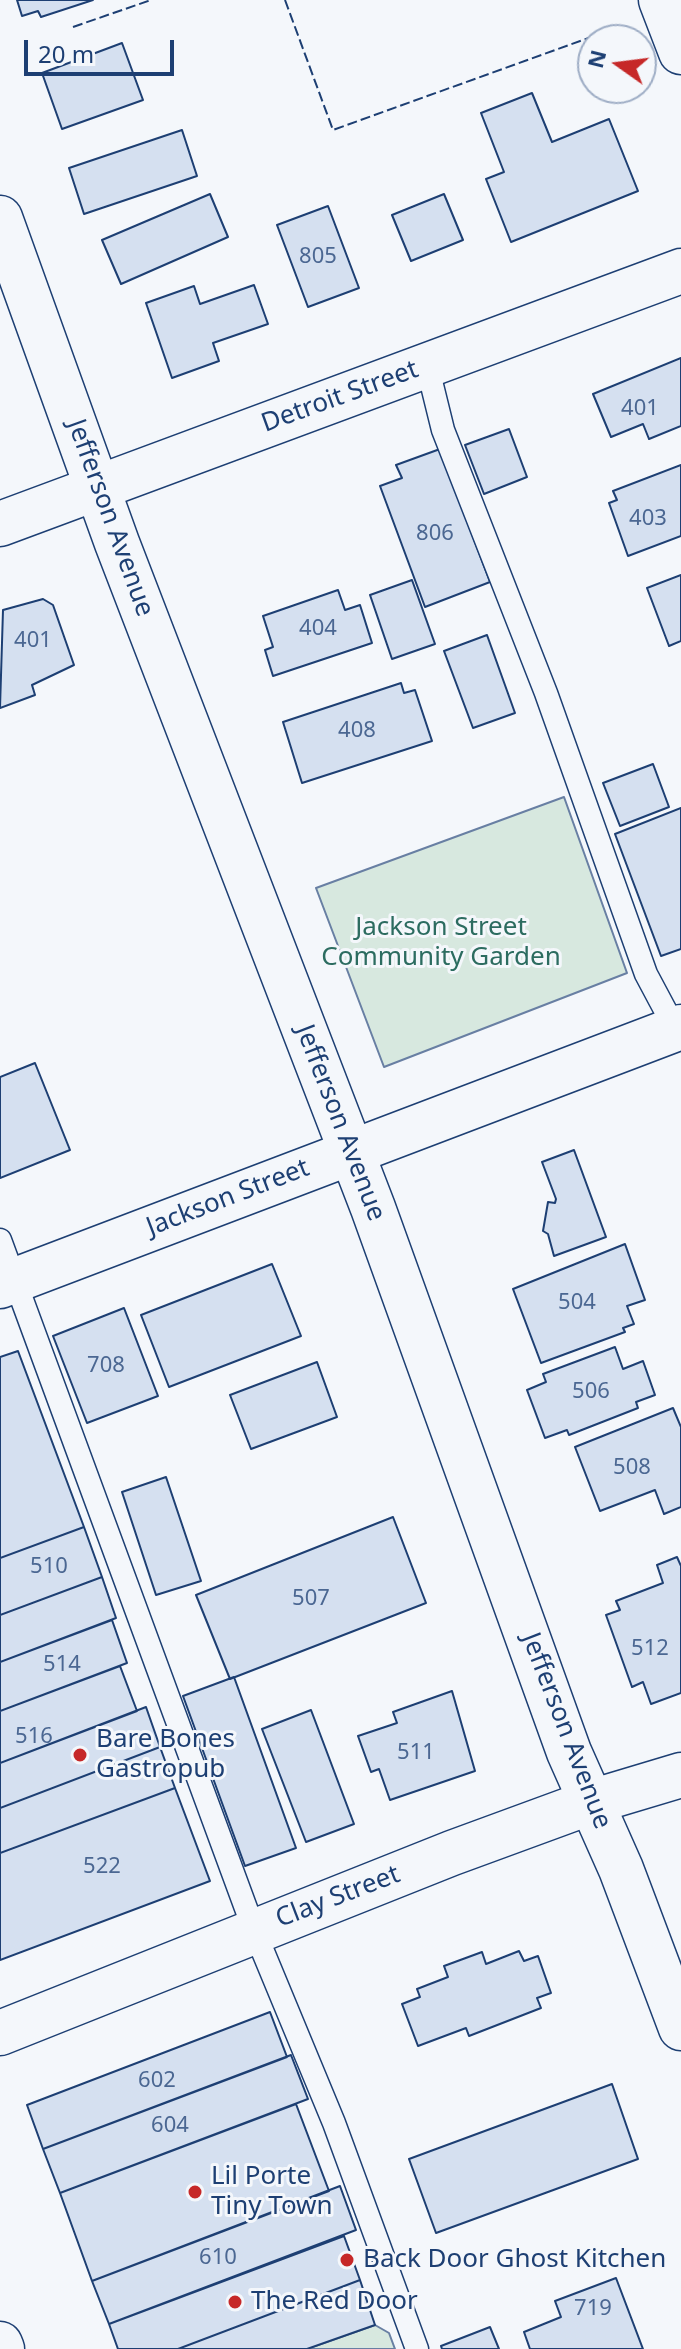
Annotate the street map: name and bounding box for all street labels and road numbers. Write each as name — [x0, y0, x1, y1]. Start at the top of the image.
street label: Detroit Street — [257, 354, 423, 440]
street label: Jefferson Avenue — [60, 415, 160, 621]
street label: Jefferson Avenue — [288, 1021, 392, 1225]
street label: Jackson Street — [142, 1153, 314, 1243]
street label: Jefferson Avenue — [514, 1629, 618, 1833]
street label: Clay Street — [272, 1859, 404, 1935]

